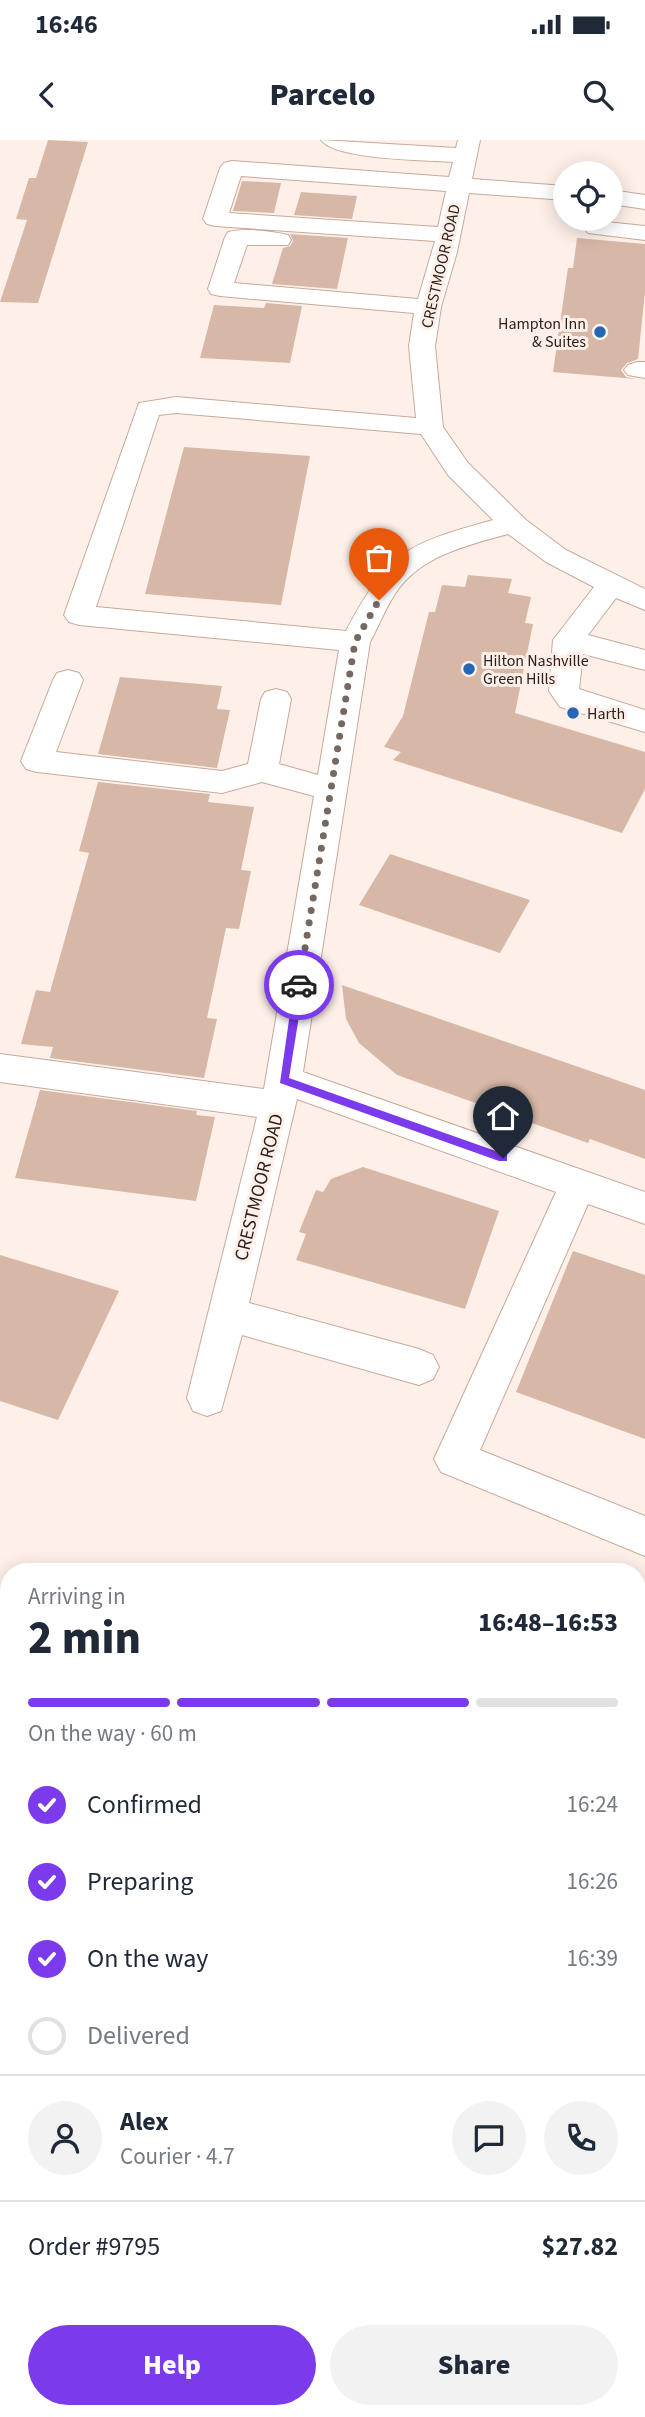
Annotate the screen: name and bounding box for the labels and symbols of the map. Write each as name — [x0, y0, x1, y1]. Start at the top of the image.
street label: CRESTMOOR ROAD — [416, 202, 466, 330]
place label: Hampton Inn & Suites — [498, 313, 586, 353]
marker: Hampton Inn & Suites — [592, 324, 608, 340]
pin — [349, 528, 409, 600]
place label: Hilton Nashville Green Hills — [483, 650, 589, 690]
marker: Hilton Nashville Green Hills — [461, 661, 477, 677]
place label: Harth — [587, 703, 625, 725]
marker: Harth — [565, 705, 581, 721]
courier — [264, 950, 334, 1020]
pin — [473, 1086, 533, 1158]
street label: CRESTMOOR ROAD — [228, 1111, 291, 1264]

